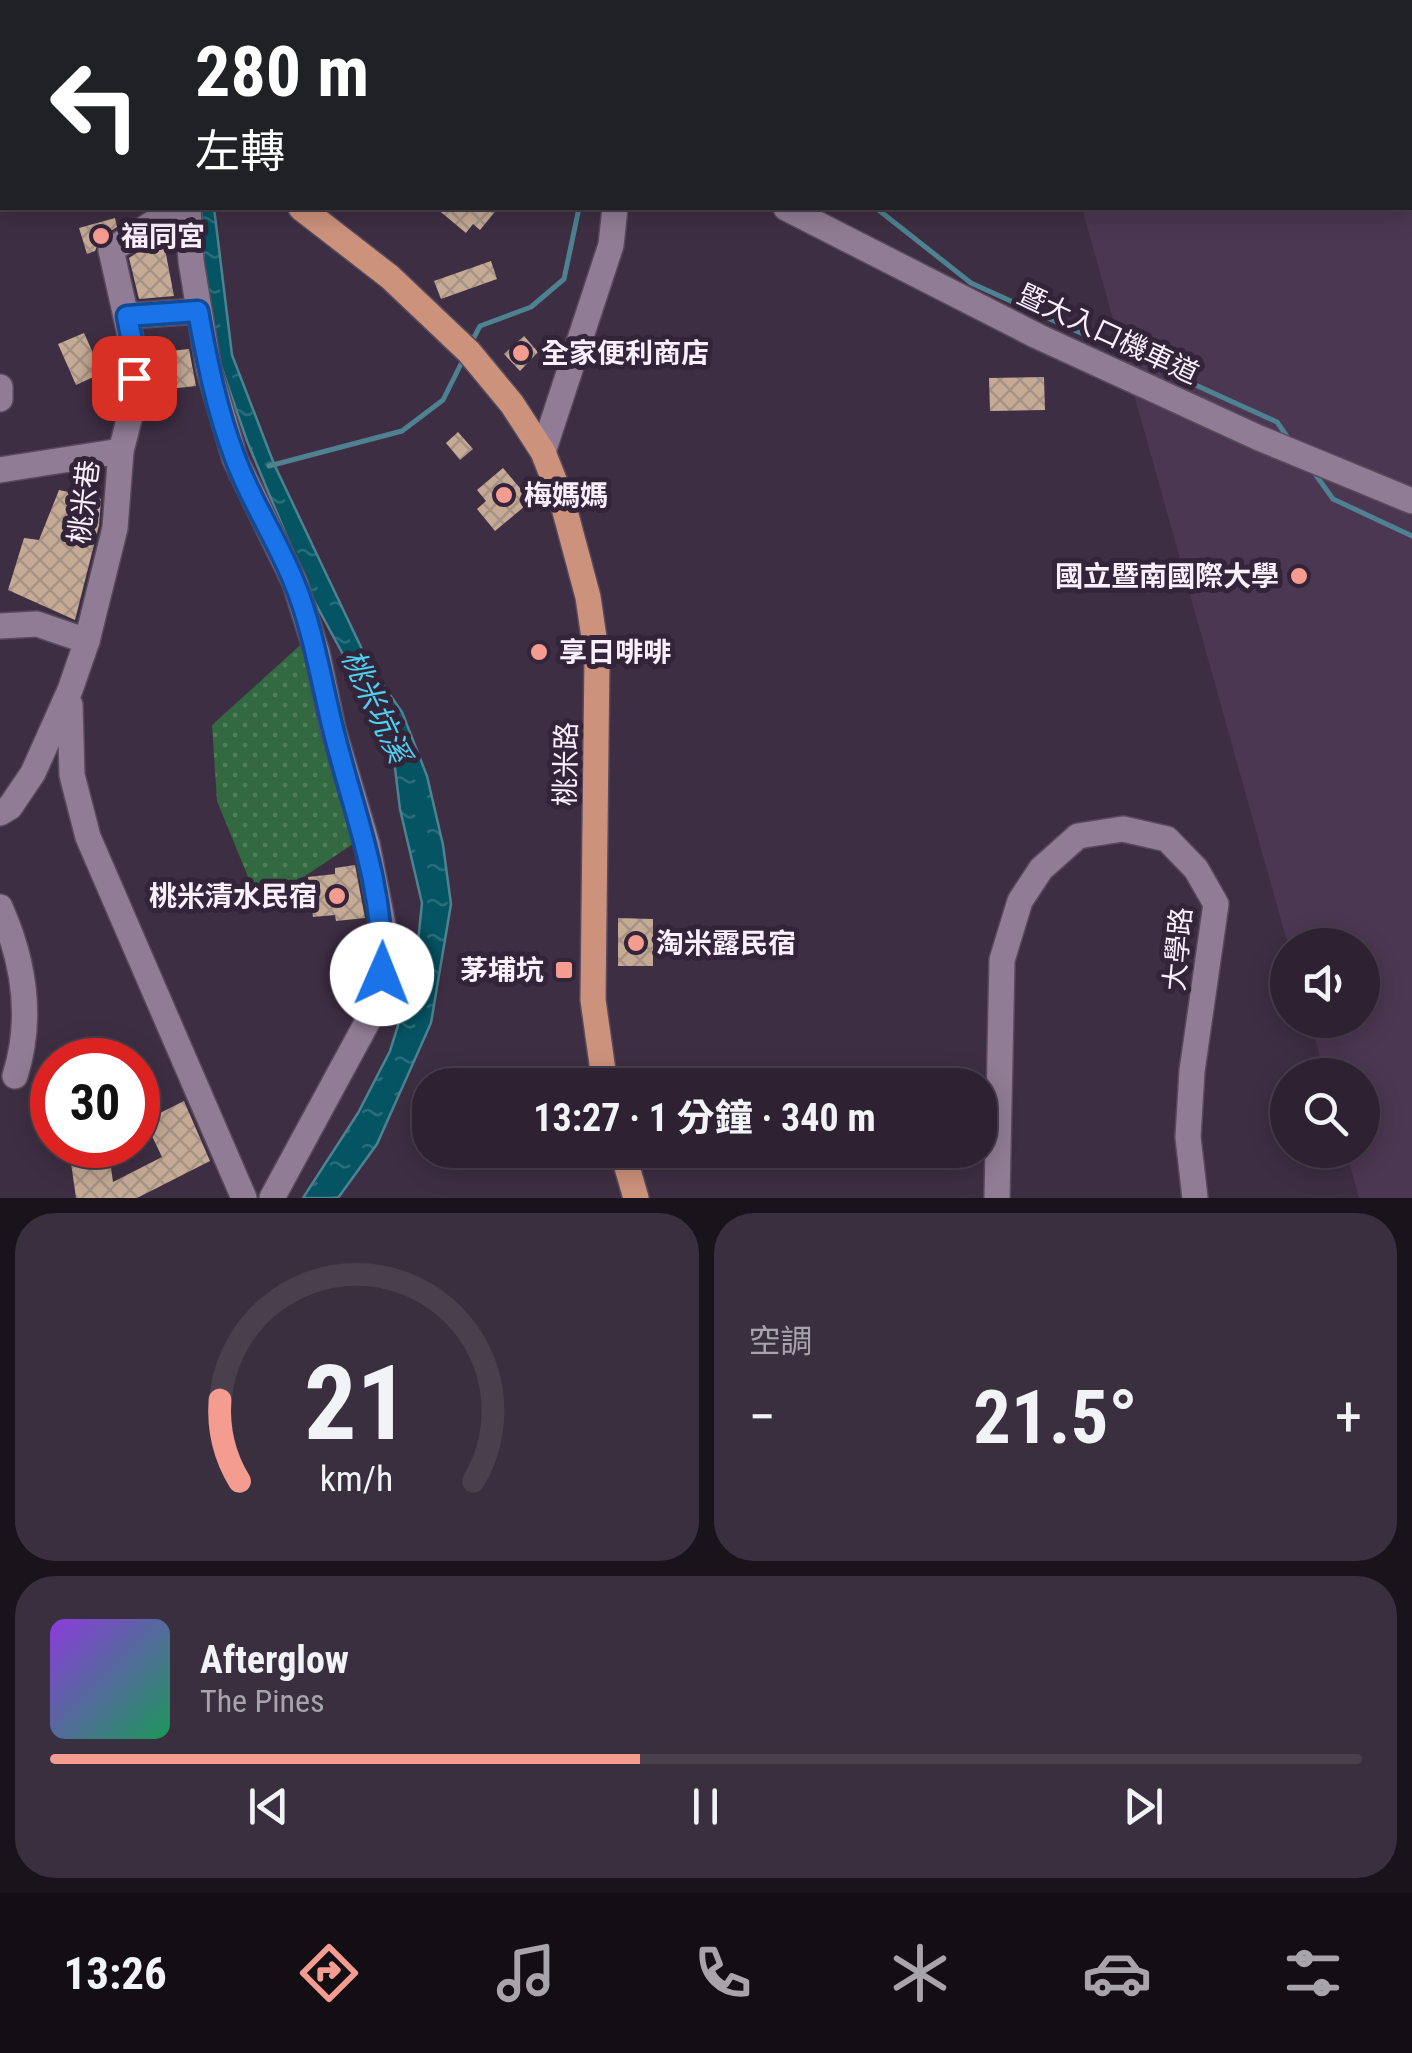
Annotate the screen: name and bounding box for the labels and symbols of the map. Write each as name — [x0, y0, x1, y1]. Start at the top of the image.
place label: 福同宮 — [121, 220, 205, 253]
marker: 福同宮 — [90, 225, 112, 247]
street label: 暨大入口機車道 — [1012, 278, 1204, 390]
pin — [92, 336, 177, 421]
place label: 全家便利商店 — [541, 337, 709, 370]
marker: 全家便利商店 — [510, 342, 532, 364]
street label: 桃米巷 — [63, 458, 105, 546]
place label: 梅媽媽 — [524, 479, 608, 512]
marker: 梅媽媽 — [493, 484, 515, 506]
place label: 國立暨南國際大學 — [1055, 560, 1279, 593]
marker: 國立暨南國際大學 — [1288, 565, 1310, 587]
place label: 享日啡啡 — [559, 636, 671, 669]
marker: 享日啡啡 — [528, 641, 550, 663]
water label: 桃米坑溪 — [335, 644, 419, 771]
street label: 桃米路 — [549, 722, 583, 806]
place label: 桃米清水民宿 — [149, 880, 317, 913]
marker: 桃米清水民宿 — [326, 885, 348, 907]
street label: 大學路 — [1158, 906, 1198, 992]
position arrow — [330, 922, 434, 1026]
place label: 淘米露民宿 — [656, 927, 796, 960]
marker: 淘米露民宿 — [625, 932, 647, 954]
place label: 茅埔坑 — [460, 954, 544, 987]
marker: 茅埔坑 — [553, 959, 575, 981]
speed limit sign: 30 — [30, 1038, 160, 1168]

